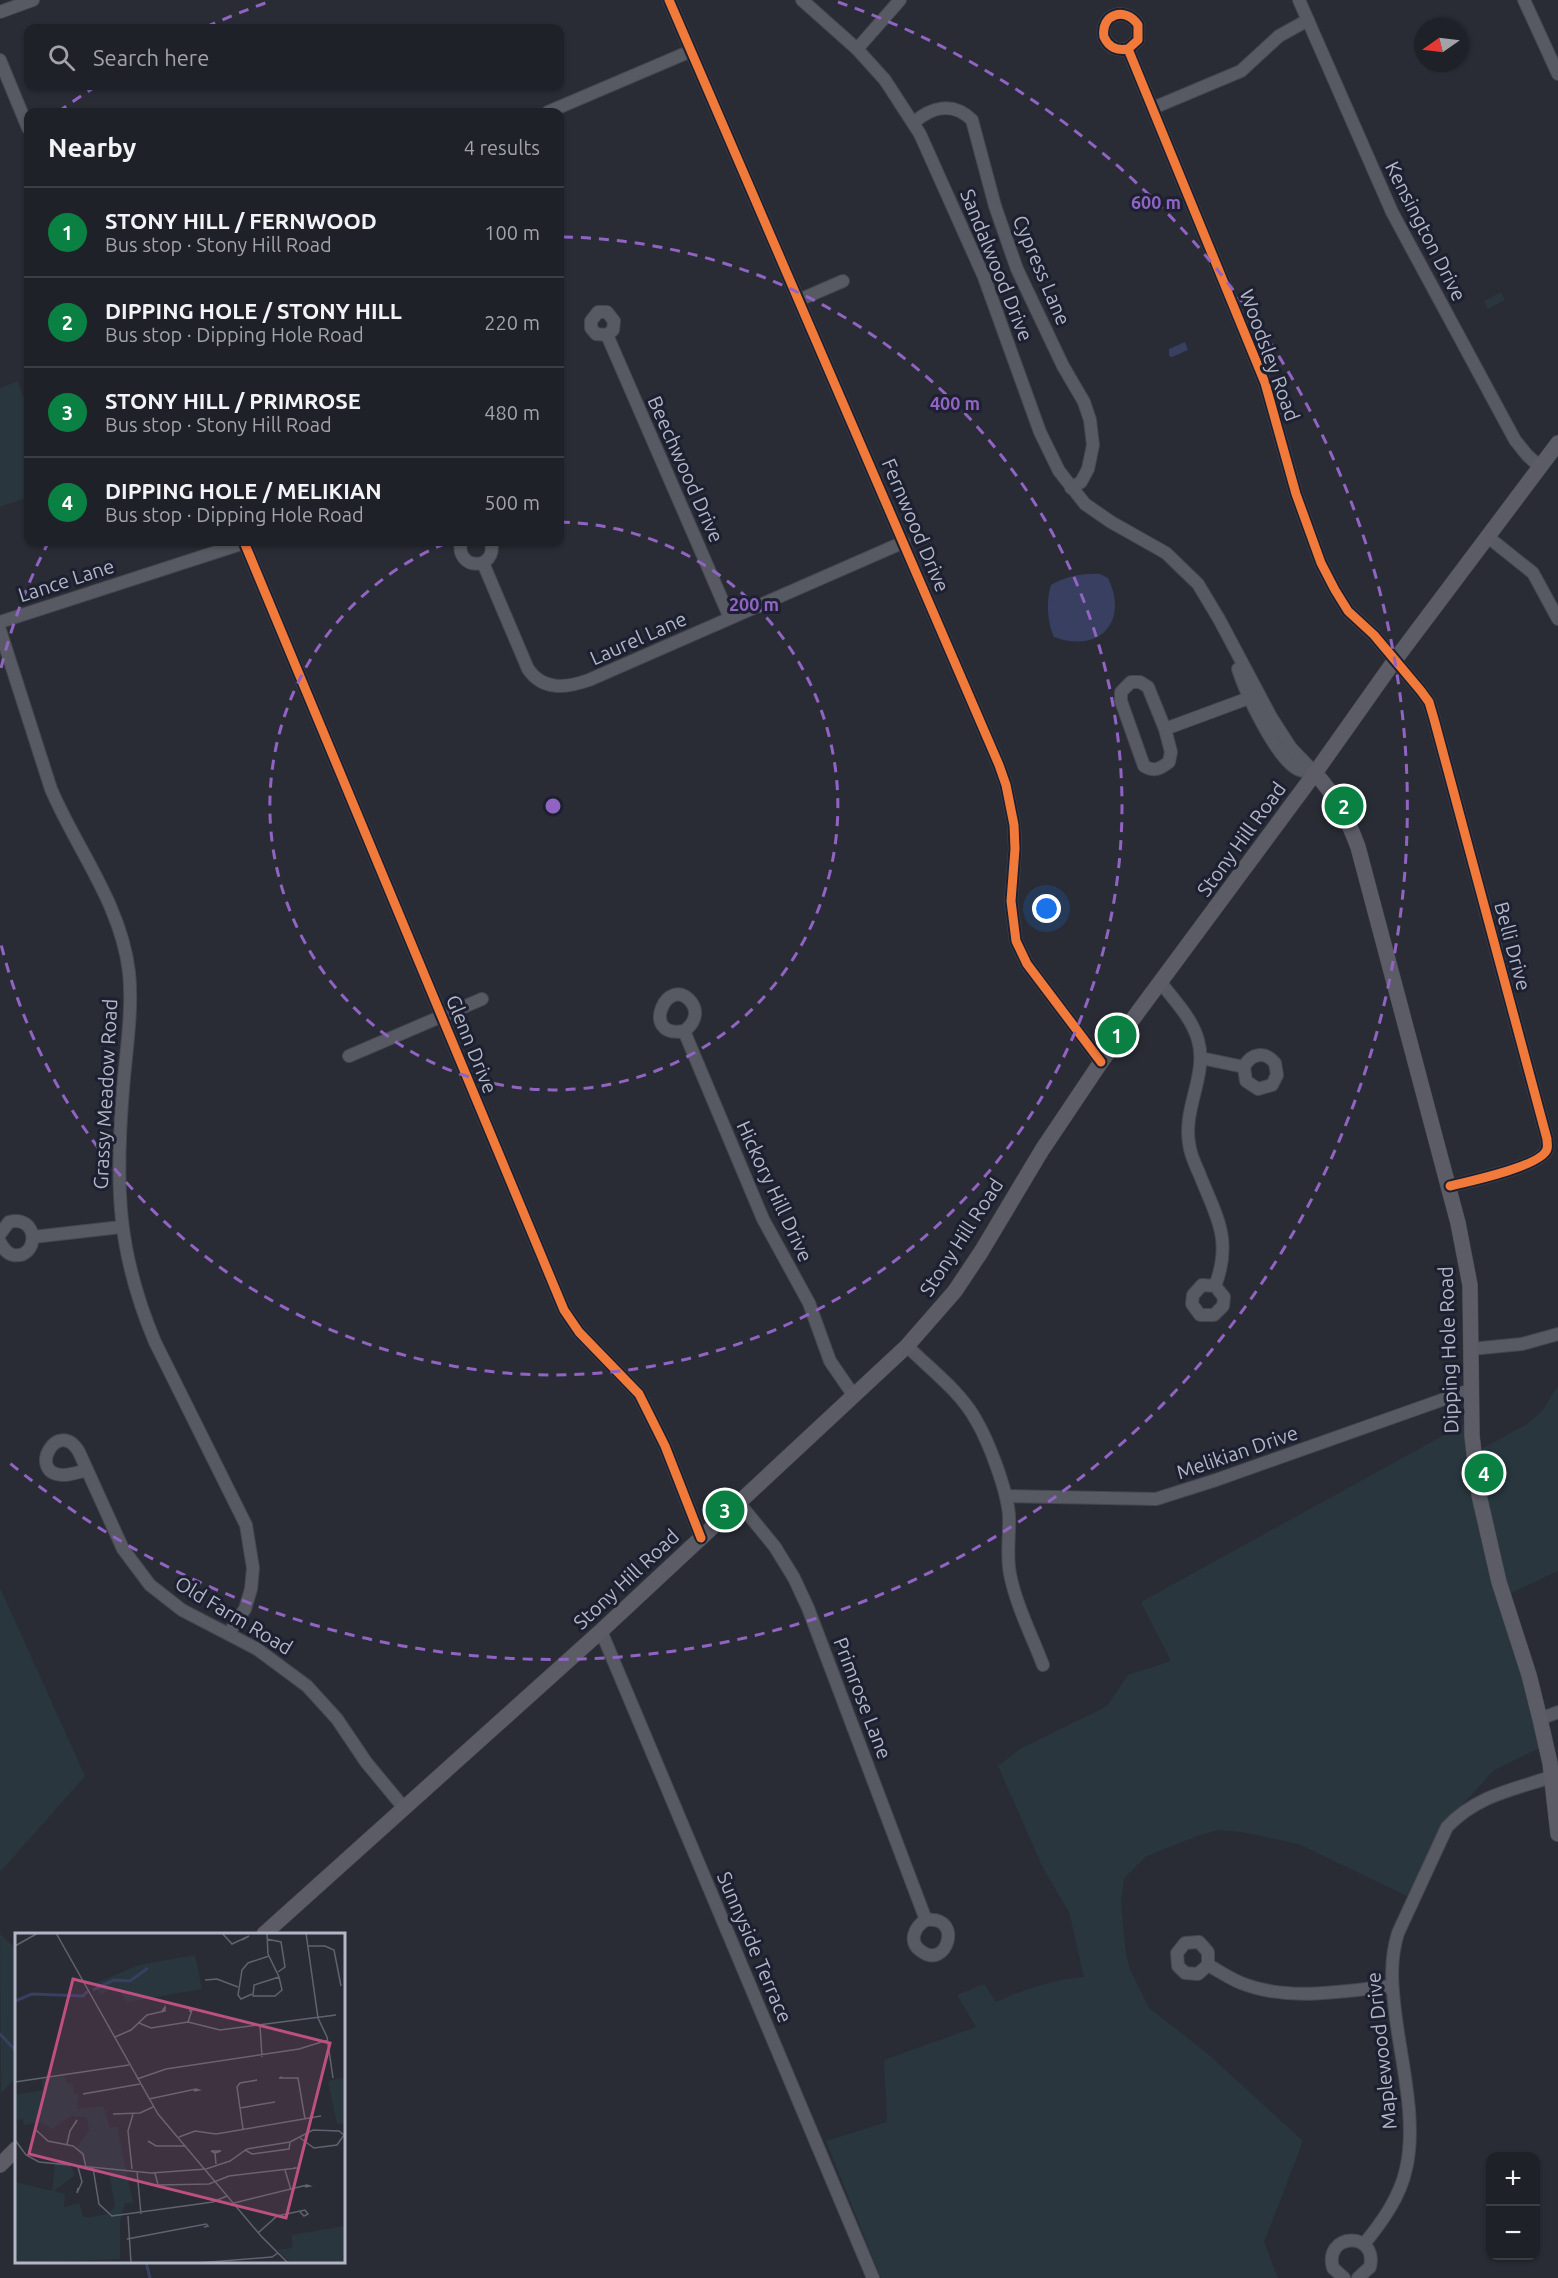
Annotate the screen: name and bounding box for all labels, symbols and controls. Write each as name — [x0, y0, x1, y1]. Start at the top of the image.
north arrow — [1414, 18, 1468, 72]
search box — [24, 24, 564, 90]
icon: search — [45, 41, 78, 74]
text: Search here — [93, 45, 209, 70]
text: Nearby — [48, 133, 136, 162]
text: 4 results — [464, 136, 540, 159]
street label: Kensington Drive — [1381, 157, 1471, 305]
street label: Sandalwood Drive — [956, 186, 1038, 344]
text: 600 m — [1131, 192, 1181, 212]
text: STONY HILL / FERNWOOD — [105, 208, 377, 233]
street label: Cypress Lane — [1009, 212, 1075, 328]
text: 1 — [62, 221, 73, 244]
text: 100 m — [484, 221, 540, 244]
text: Bus stop · Stony Hill Road — [105, 233, 332, 256]
street label: Woodsley Road — [1235, 286, 1305, 424]
text: DIPPING HOLE / STONY HILL — [105, 298, 402, 323]
text: 2 — [62, 311, 73, 334]
text: 220 m — [484, 311, 540, 334]
text: Bus stop · Dipping Hole Road — [105, 323, 364, 346]
text: STONY HILL / PRIMROSE — [105, 388, 361, 413]
street label: Beechwood Drive — [643, 392, 729, 546]
text: 400 m — [930, 393, 980, 413]
text: 3 — [62, 401, 73, 424]
text: 480 m — [484, 401, 540, 424]
text: Bus stop · Stony Hill Road — [105, 413, 332, 436]
street label: Fernwood Drive — [877, 455, 955, 595]
text: DIPPING HOLE / MELIKIAN — [105, 478, 382, 503]
text: 4 — [62, 491, 73, 514]
text: 500 m — [484, 491, 540, 514]
text: Bus stop · Dipping Hole Road — [105, 503, 364, 526]
street label: Lance Lane — [15, 554, 117, 606]
text: 200 m — [729, 594, 779, 614]
street label: Laurel Lane — [586, 606, 690, 670]
street label: Stony Hill Road — [1192, 777, 1290, 901]
pin: 2 — [1324, 784, 1364, 828]
centre of rings — [543, 796, 563, 816]
your location — [1032, 894, 1061, 923]
street label: Belli Drive — [1490, 899, 1536, 993]
street label: Glenn Drive — [442, 991, 502, 1097]
street label: Grassy Meadow Road — [89, 998, 121, 1190]
pin: 1 — [1098, 1012, 1136, 1058]
street label: Hickory Hill Drive — [732, 1117, 818, 1265]
street label: Stony Hill Road — [914, 1174, 1008, 1300]
street label: Dipping Hole Road — [1434, 1266, 1462, 1434]
street label: Melikian Drive — [1173, 1420, 1301, 1484]
pin: 4 — [1464, 1450, 1504, 1496]
pin: 3 — [706, 1488, 744, 1532]
street label: Stony Hill Road — [569, 1524, 683, 1634]
street label: Old Farm Road — [171, 1571, 297, 1659]
street label: Primrose Lane — [829, 1634, 897, 1762]
street label: Sunnyside Terrace — [713, 1868, 797, 2026]
inset map — [15, 1933, 345, 2263]
street label: Maplewood Drive — [1361, 1971, 1401, 2131]
map controls — [1486, 2152, 1540, 2260]
button: + — [1486, 2152, 1540, 2206]
button: − — [1486, 2206, 1540, 2260]

